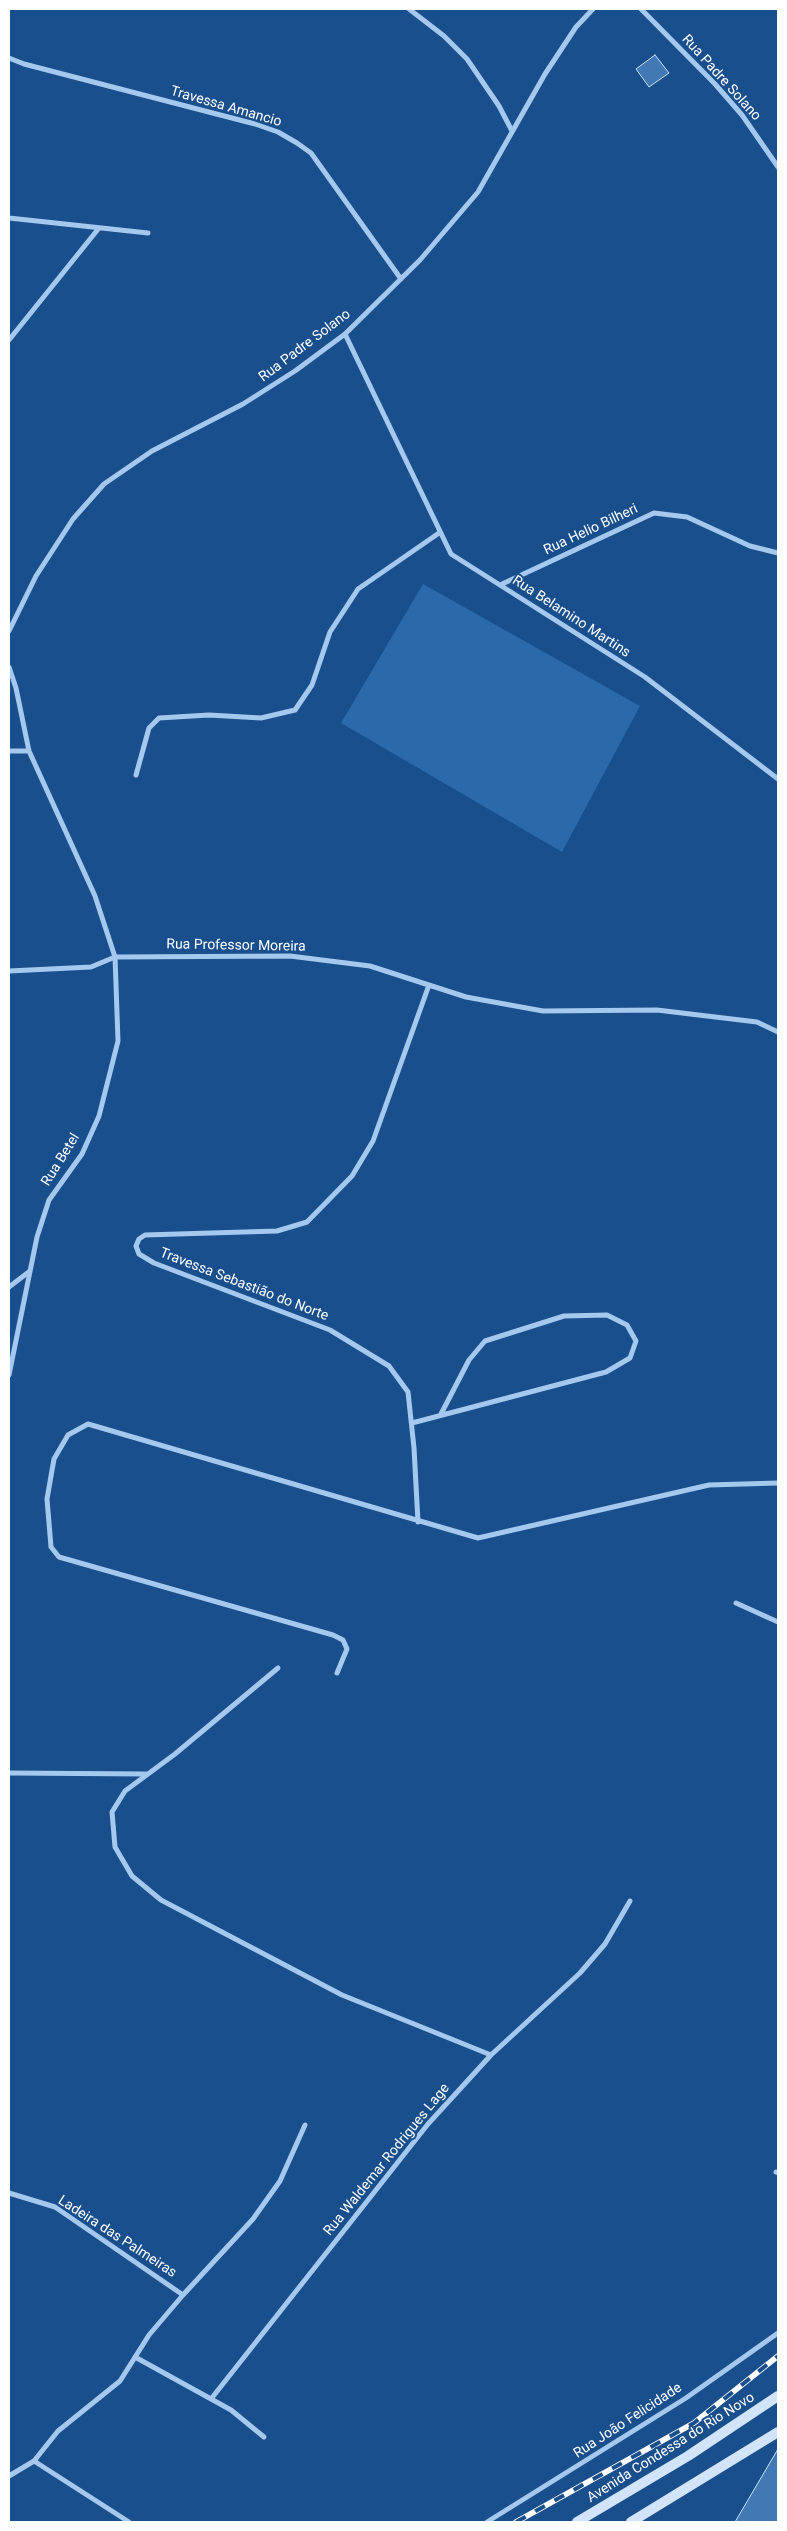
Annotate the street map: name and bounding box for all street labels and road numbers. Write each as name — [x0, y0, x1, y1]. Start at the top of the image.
street label: Rua Padre Solano — [678, 31, 764, 125]
street label: Travessa Amancio — [168, 83, 284, 131]
street label: Rua Padre Solano — [256, 306, 354, 386]
street label: Rua Helio Bilheri — [541, 501, 641, 559]
street label: Rua Belamino Martins — [509, 573, 633, 661]
street label: Rua Professor Moreira — [166, 936, 306, 956]
street label: Rua Betel — [38, 1131, 84, 1189]
street label: Travessa Sebastião do Norte — [157, 1245, 331, 1325]
street label: Rua Waldemar Rodrigues Lage — [320, 2081, 454, 2239]
street label: Ladeira das Palmeiras — [55, 2192, 179, 2282]
street label: Rua João Felicidade — [571, 2380, 685, 2462]
street label: Avenida Condessa do Rio Novo — [584, 2389, 758, 2507]

